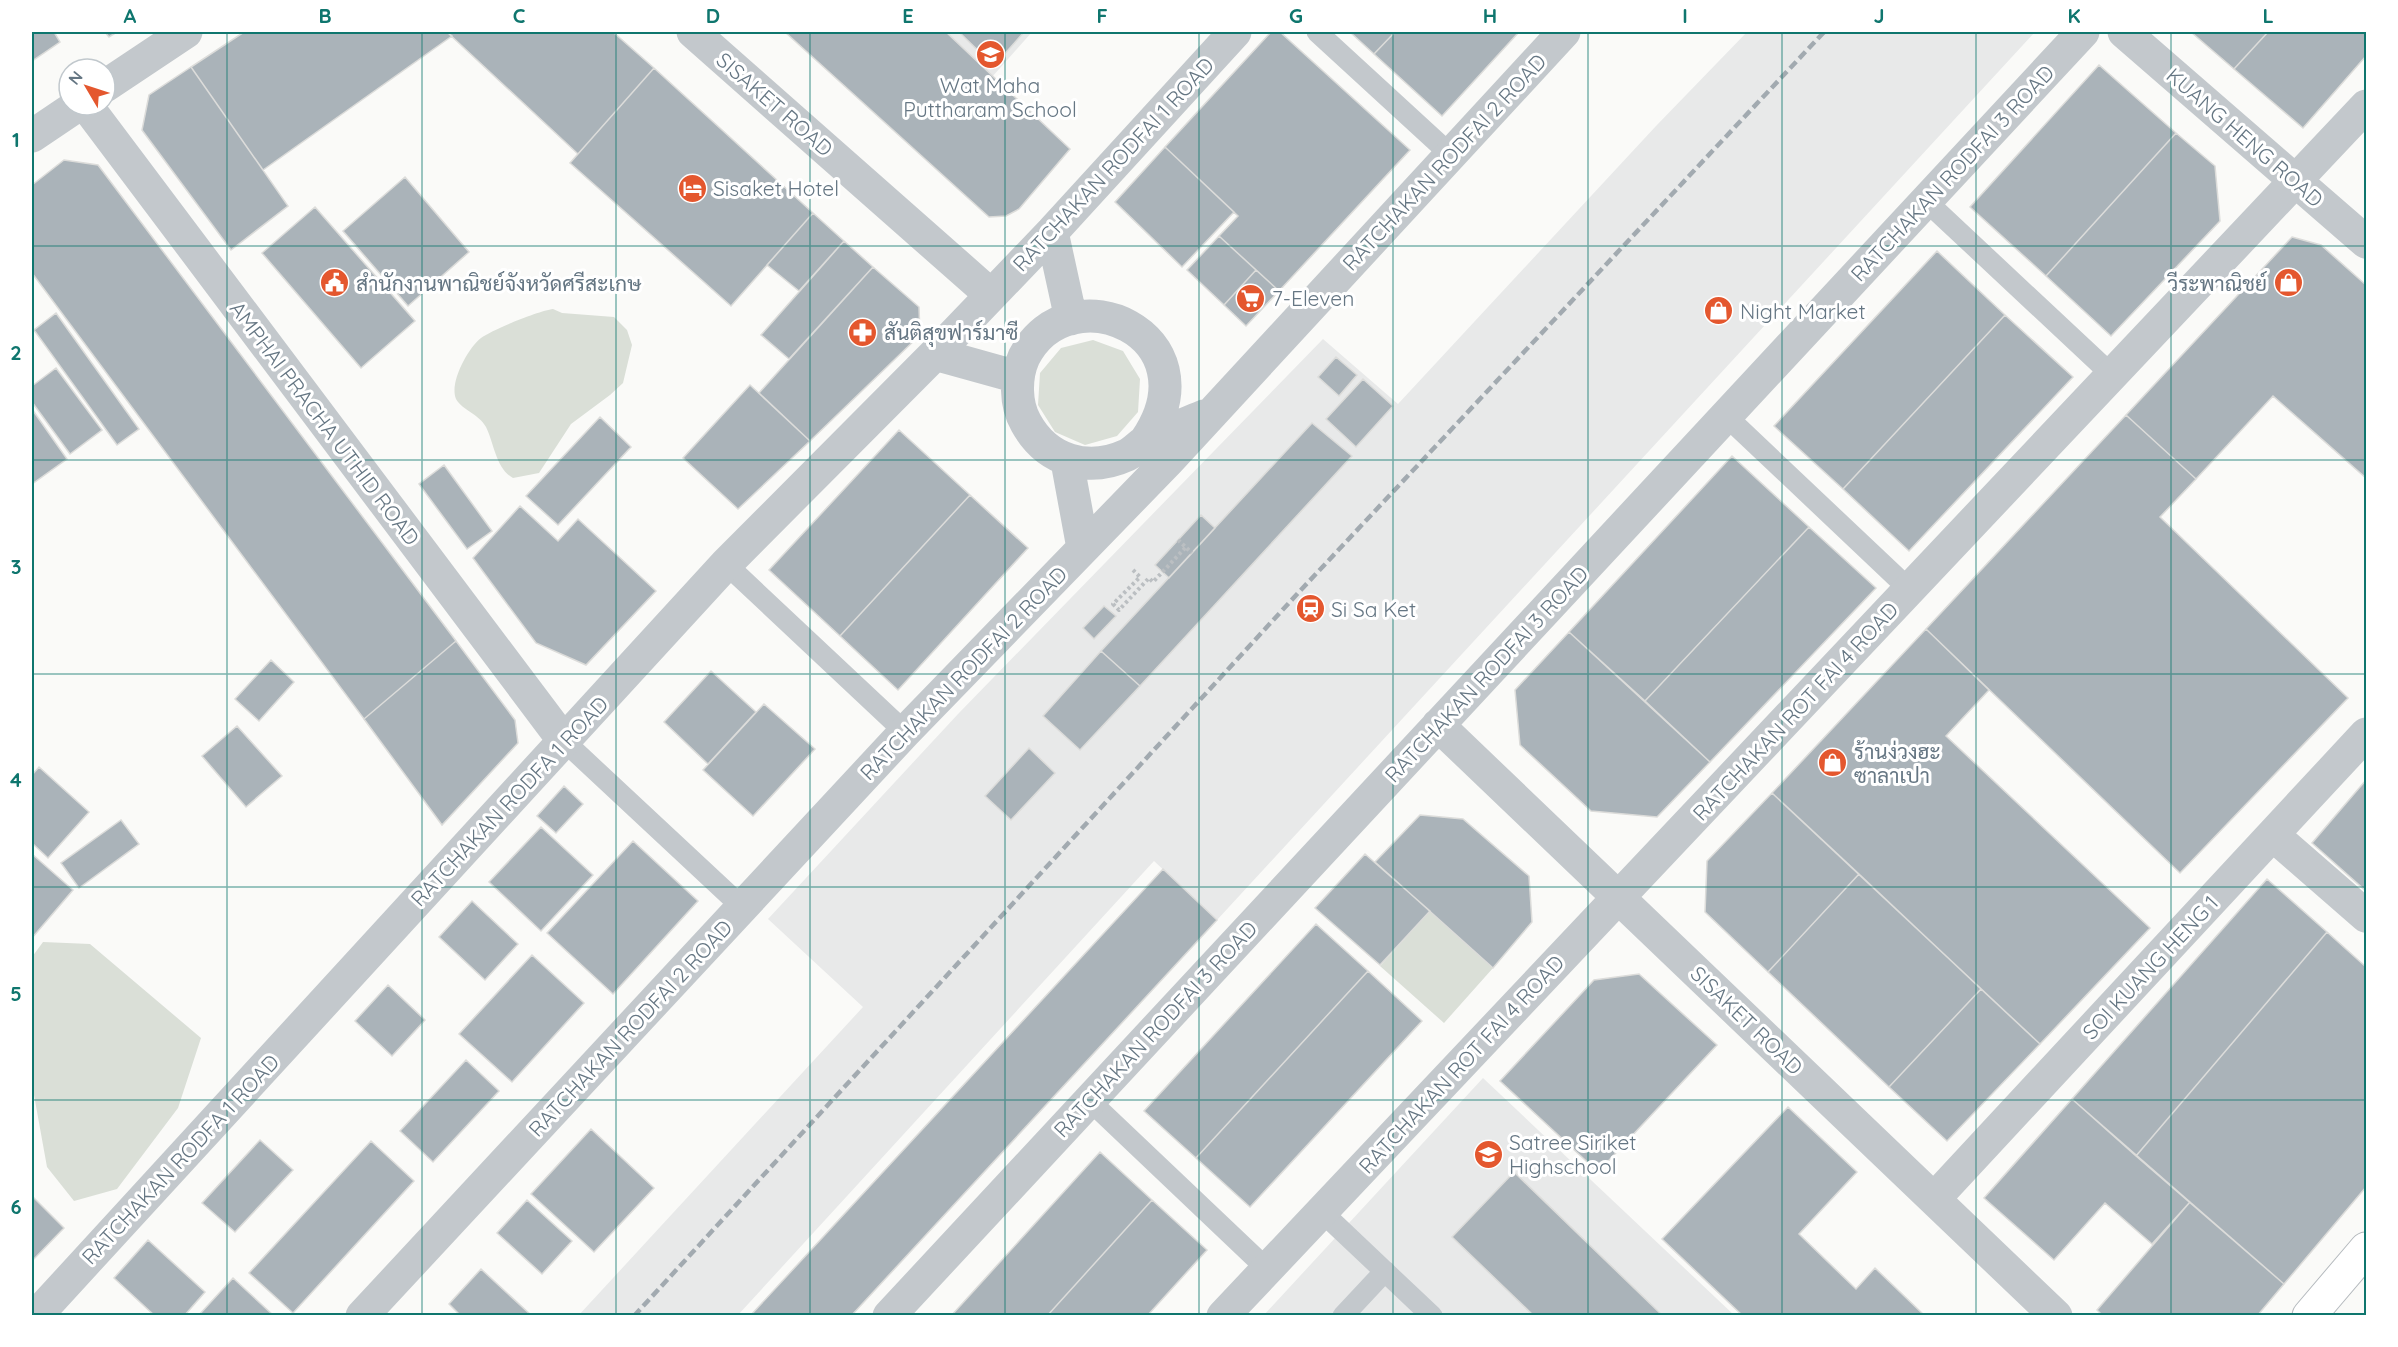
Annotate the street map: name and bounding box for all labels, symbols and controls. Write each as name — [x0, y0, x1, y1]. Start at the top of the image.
text: A — [124, 3, 137, 28]
text: B — [318, 3, 332, 28]
text: C — [513, 3, 526, 28]
text: D — [706, 3, 720, 28]
text: E — [902, 3, 914, 28]
text: F — [1096, 3, 1108, 28]
text: G — [1289, 3, 1303, 28]
text: H — [1483, 3, 1497, 28]
text: I — [1682, 3, 1688, 28]
text: J — [1873, 3, 1885, 28]
text: K — [2067, 3, 2081, 28]
text: L — [2262, 3, 2274, 28]
school or university icon: Wat Maha Puttharam School — [974, 38, 1006, 70]
street label: SISAKET ROAD — [712, 46, 838, 162]
street label: RATCHAKAN RODFAI 2 ROAD — [1337, 48, 1551, 276]
street label: RATCHAKAN RODFAI 1 ROAD — [1007, 52, 1219, 276]
north arrow — [57, 57, 117, 117]
street label: RATCHAKAN RODFAI 3 ROAD — [1845, 59, 2059, 287]
street label: KUANG HENG ROAD — [2161, 62, 2329, 212]
text: N — [64, 67, 87, 88]
place label: Wat Maha Puttharam School — [903, 72, 1077, 122]
text: 1 — [12, 127, 20, 152]
hotel icon: Sisaket Hotel — [676, 172, 708, 204]
place label: Sisaket Hotel — [713, 175, 839, 201]
public building icon: สำนักงานพาณิชย์จังหวัดศรีสะเกษ — [319, 267, 351, 299]
shop icon: วีระพาณิชย์ — [2272, 267, 2304, 299]
place label: สำนักงานพาณิชย์จังหวัดศรีสะเกษ — [356, 270, 642, 296]
place label: วีระพาณิชย์ — [2167, 270, 2267, 296]
supermarket icon: 7-Eleven — [1235, 282, 1267, 314]
place label: 7-Eleven — [1272, 285, 1354, 311]
shop icon: Night Market — [1703, 295, 1735, 327]
street label: AMPHAI PRACHA UTHID ROAD — [225, 296, 425, 550]
place label: Night Market — [1740, 298, 1866, 324]
pharmacy icon: สันติสุขฟาร์มาซี — [847, 316, 879, 348]
place label: สันติสุขฟาร์มาซี — [884, 319, 1018, 347]
text: 2 — [10, 340, 22, 365]
text: 3 — [11, 554, 21, 579]
street label: RATCHAKAN RODFAI 3 ROAD — [1379, 560, 1593, 788]
street label: RATCHAKAN RODFAI 2 ROAD — [854, 561, 1072, 785]
station icon: Si Sa Ket — [1294, 593, 1326, 625]
place label: Si Sa Ket — [1331, 596, 1416, 622]
street label: RATCHAKAN ROT FAI 4 ROAD — [1687, 596, 1903, 826]
street label: RATCHAKAN RODFA 1 ROAD — [405, 691, 613, 911]
place label: ร้านง่วงฮะ ซาลาเปา — [1854, 738, 1941, 788]
shop icon: ร้านง่วงฮะ ซาลาเปา — [1817, 747, 1849, 779]
text: 4 — [10, 767, 22, 792]
street label: SOI KUANG HENG 1 — [2077, 890, 2223, 1044]
street label: RATCHAKAN RODFAI 2 ROAD — [523, 914, 737, 1142]
street label: RATCHAKAN RODFAI 3 ROAD — [1048, 915, 1262, 1143]
street label: RATCHAKAN ROT FAI 4 ROAD — [1353, 949, 1569, 1179]
street label: SISAKET ROAD — [1686, 960, 1808, 1080]
text: 5 — [10, 981, 22, 1006]
street label: RATCHAKAN RODFA 1 ROAD — [76, 1049, 284, 1269]
place label: Satree Siriket Highschool — [1509, 1129, 1636, 1179]
school or university icon: Satree Siriket Highschool — [1472, 1138, 1504, 1170]
text: 6 — [10, 1194, 22, 1219]

